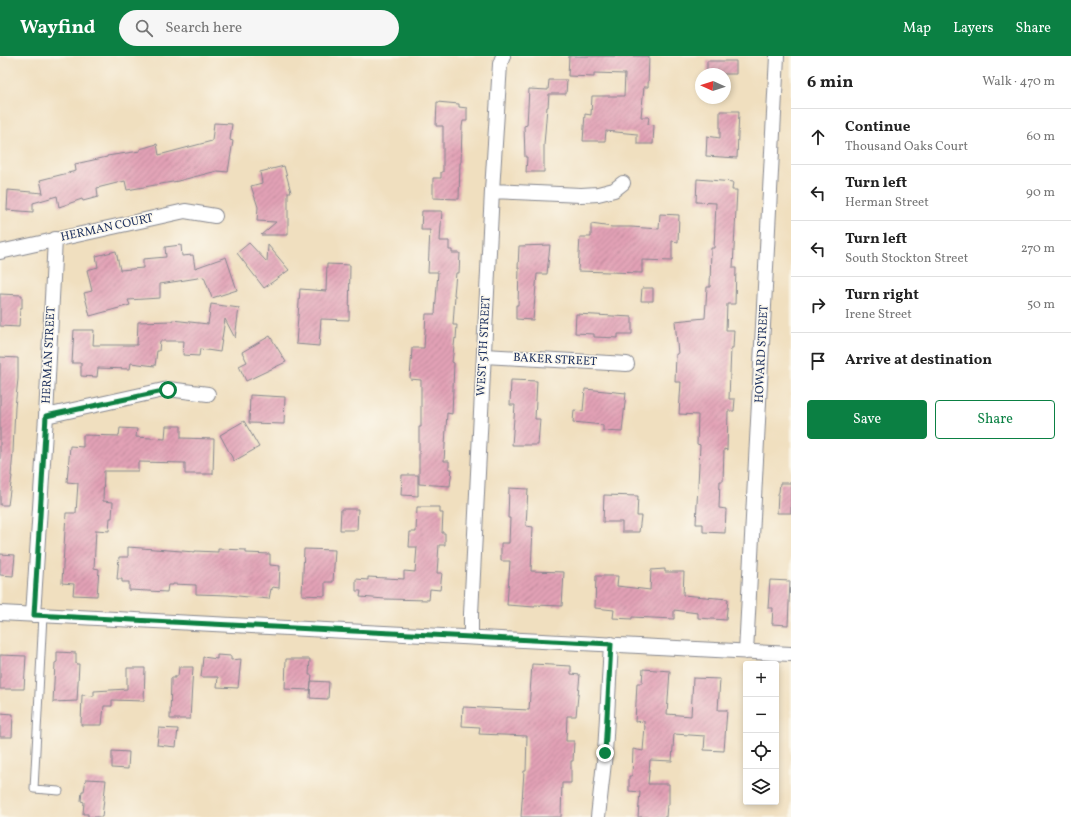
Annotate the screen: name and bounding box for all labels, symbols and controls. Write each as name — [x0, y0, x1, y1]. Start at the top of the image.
search box — [119, 10, 399, 46]
text: Wayfind — [20, 15, 95, 41]
icon: search — [133, 17, 155, 39]
text: Search here — [165, 18, 242, 39]
text: Map — [903, 19, 931, 38]
text: Layers — [953, 19, 993, 38]
text: Share — [1015, 19, 1051, 38]
north arrow — [695, 68, 731, 104]
text: 6 min — [807, 71, 853, 94]
text: Walk · 470 m — [982, 73, 1055, 91]
text: Continue — [845, 117, 910, 138]
icon: ahead — [807, 126, 829, 148]
text: 60 m — [1027, 128, 1055, 146]
text: Thousand Oaks Court — [845, 138, 968, 156]
text: Turn left — [845, 173, 907, 194]
icon: left — [807, 182, 829, 204]
text: 90 m — [1026, 184, 1055, 202]
text: Herman Street — [845, 194, 929, 212]
street label: HERMAN COURT — [59, 210, 155, 246]
text: Turn left — [845, 229, 907, 250]
icon: left — [807, 238, 829, 260]
text: 270 m — [1021, 240, 1055, 258]
text: South Stockton Street — [845, 250, 968, 268]
text: Turn right — [845, 285, 919, 306]
icon: right — [807, 294, 829, 316]
street label: WEST 5TH STREET — [473, 295, 495, 397]
text: 50 m — [1027, 296, 1055, 314]
street label: HOWARD STREET — [751, 304, 773, 404]
street label: HERMAN STREET — [38, 306, 60, 404]
text: Irene Street — [845, 306, 912, 324]
street label: BAKER STREET — [513, 350, 597, 370]
icon: arrive — [807, 350, 829, 372]
text: Arrive at destination — [845, 350, 992, 371]
route start — [159, 381, 177, 399]
button: Save — [807, 400, 927, 439]
button: Share — [935, 400, 1055, 439]
map controls — [743, 661, 779, 805]
button: + — [743, 661, 779, 697]
button: − — [743, 697, 779, 733]
button: locate — [743, 733, 779, 769]
route end — [596, 744, 614, 762]
button: layers — [743, 769, 779, 805]

